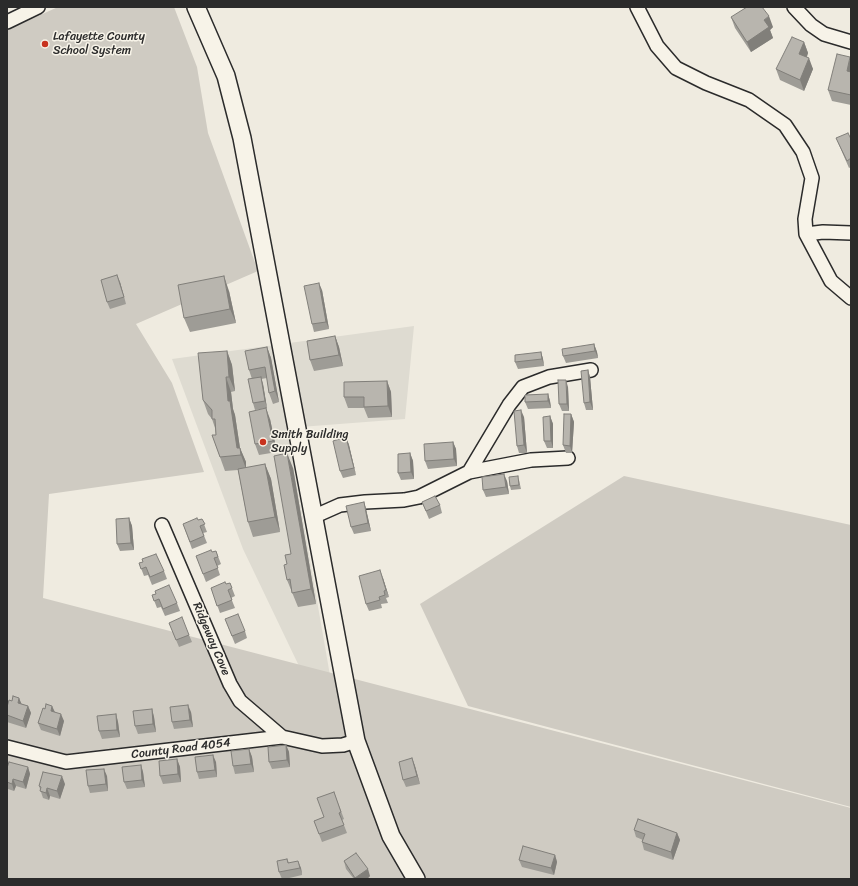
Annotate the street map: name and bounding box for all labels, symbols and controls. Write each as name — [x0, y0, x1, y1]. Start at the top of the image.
place label: Lafayette County School System — [53, 30, 145, 58]
marker: Lafayette County School System — [40, 39, 50, 49]
place label: Smith Building Supply — [271, 428, 349, 456]
marker: Smith Building Supply — [258, 437, 268, 447]
street label: Ridgeway Cove — [189, 600, 233, 678]
street label: County Road 4054 — [131, 736, 231, 762]

